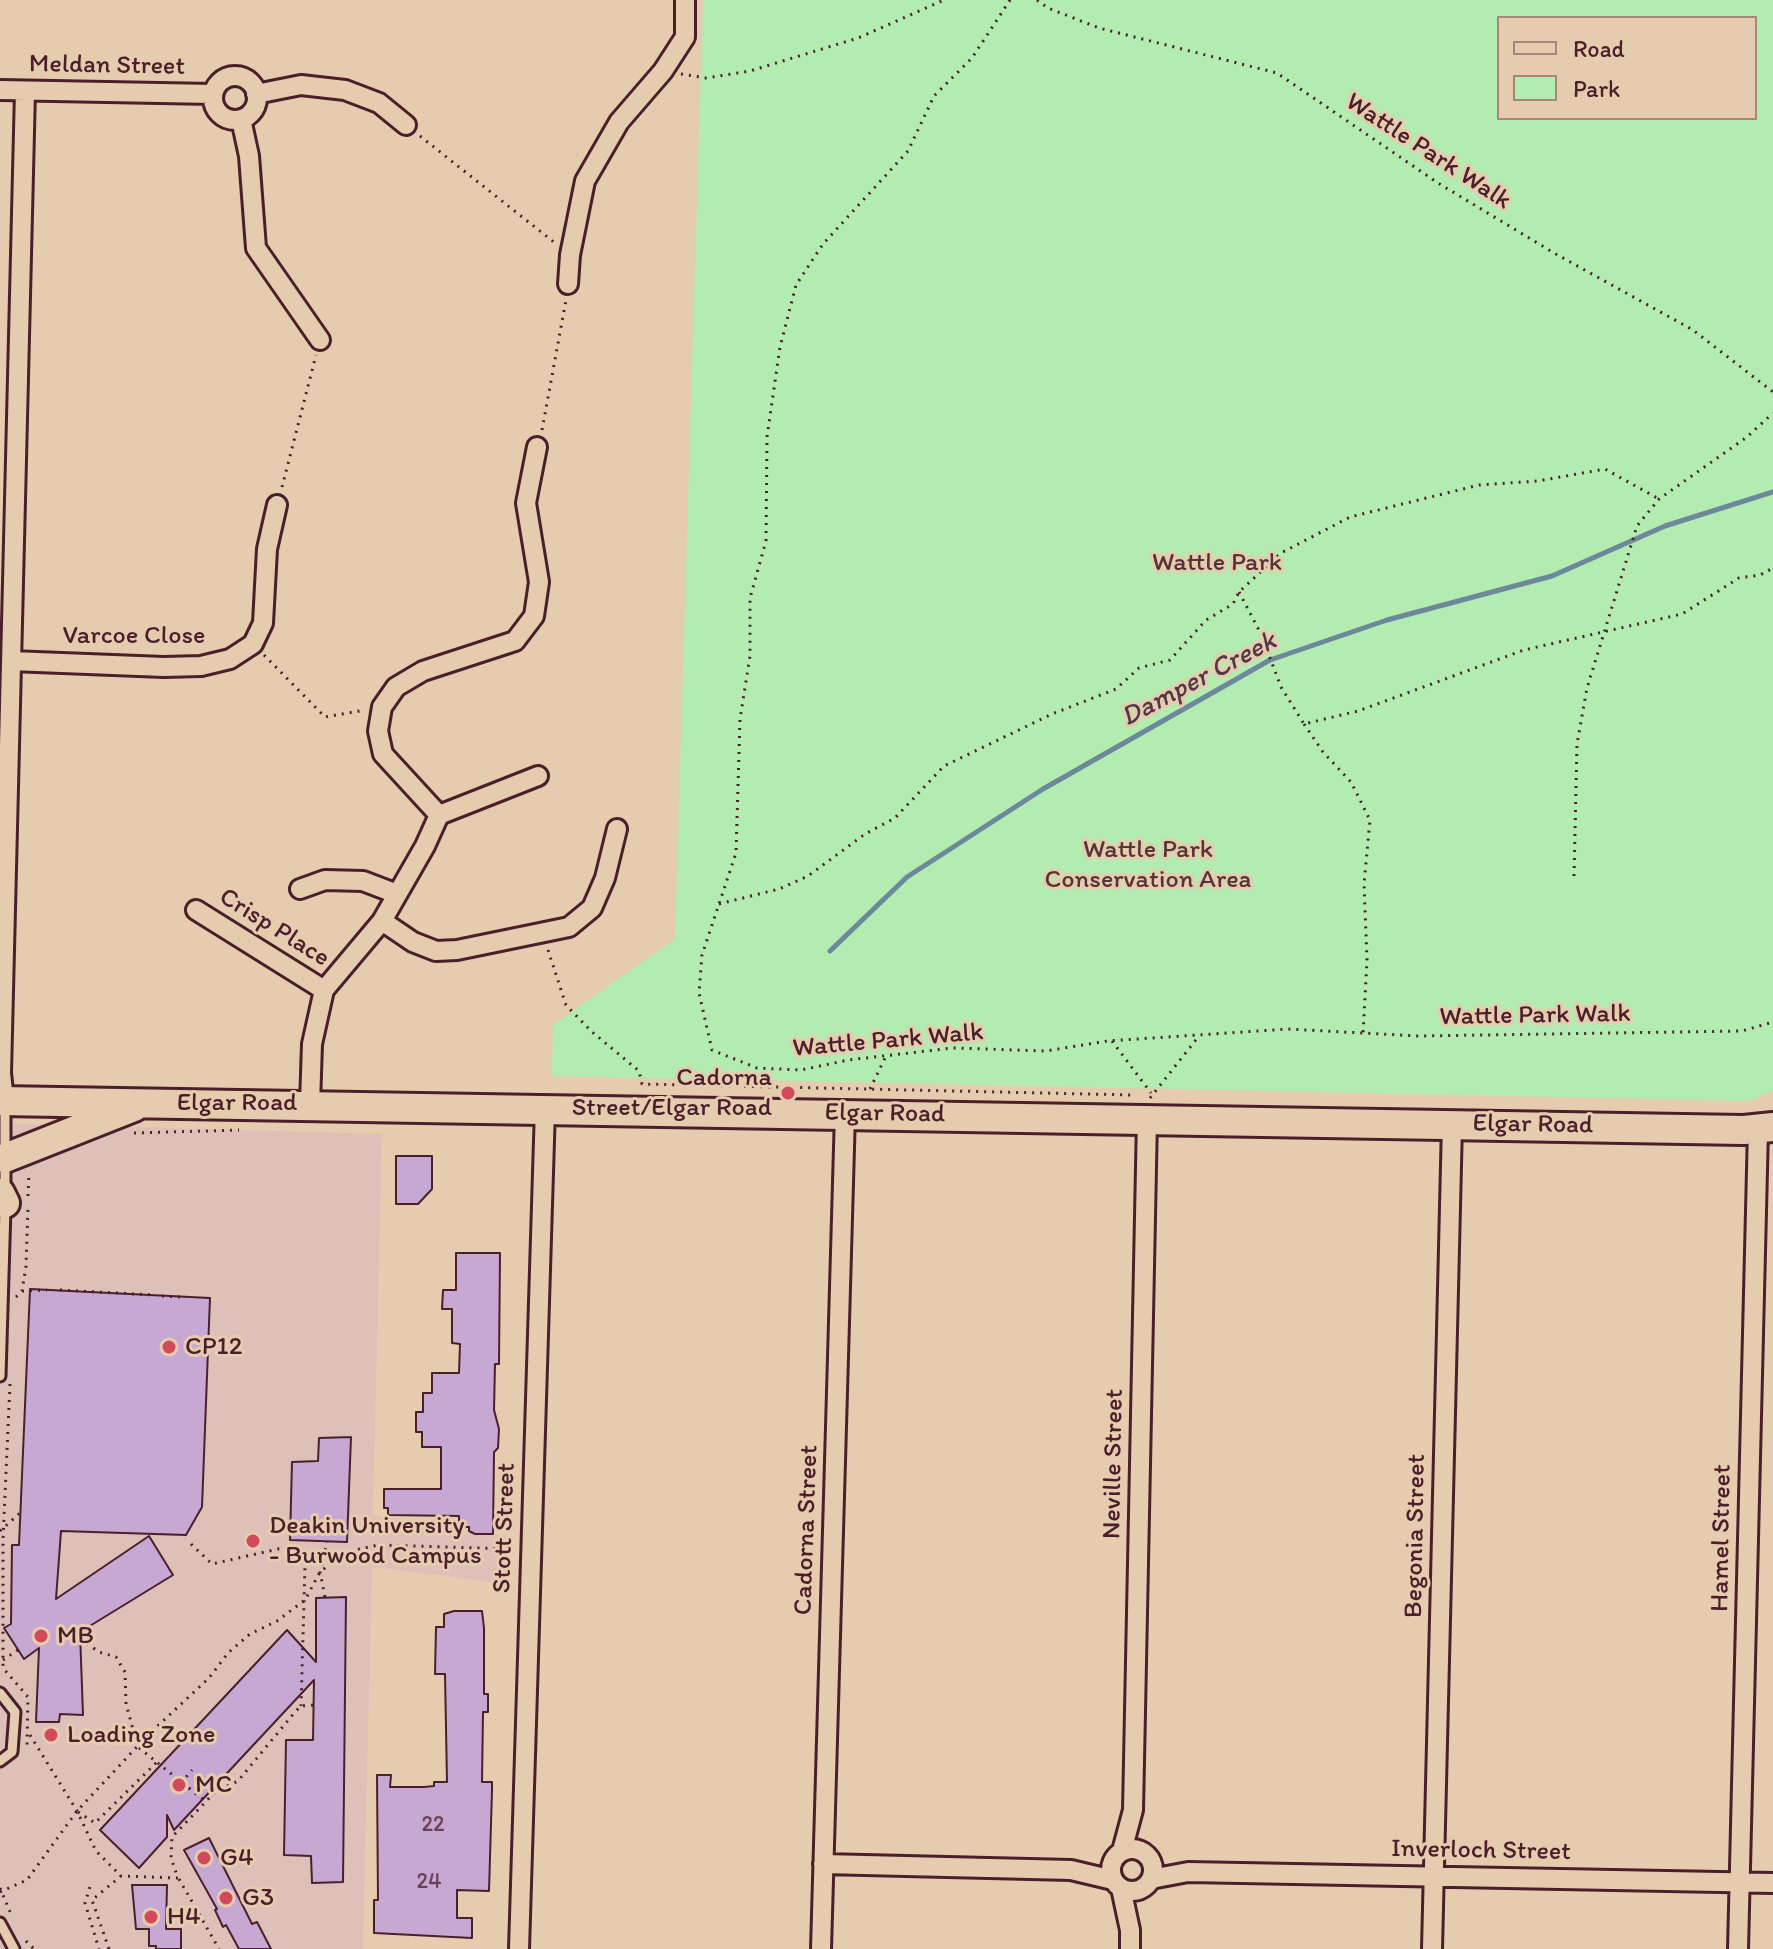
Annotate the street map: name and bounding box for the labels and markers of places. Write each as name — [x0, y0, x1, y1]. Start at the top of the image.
place label: Cadorna Street/Elgar Road — [572, 1062, 772, 1124]
marker: Cadorna Street/Elgar Road — [779, 1084, 797, 1102]
place label: CP12 — [185, 1331, 242, 1363]
marker: CP12 — [160, 1338, 178, 1356]
place label: Deakin University - Burwood Campus — [269, 1510, 482, 1572]
marker: Deakin University - Burwood Campus — [244, 1532, 262, 1550]
place label: MB — [57, 1620, 94, 1652]
marker: MB — [32, 1627, 50, 1645]
place label: Loading Zone — [67, 1719, 215, 1751]
marker: Loading Zone — [42, 1726, 60, 1744]
place label: MC — [195, 1769, 232, 1801]
marker: MC — [170, 1776, 188, 1794]
place label: G4 — [220, 1842, 254, 1874]
marker: G4 — [195, 1849, 213, 1867]
place label: G3 — [242, 1882, 274, 1914]
marker: G3 — [217, 1889, 235, 1907]
place label: H4 — [167, 1901, 201, 1933]
marker: H4 — [142, 1908, 160, 1926]

